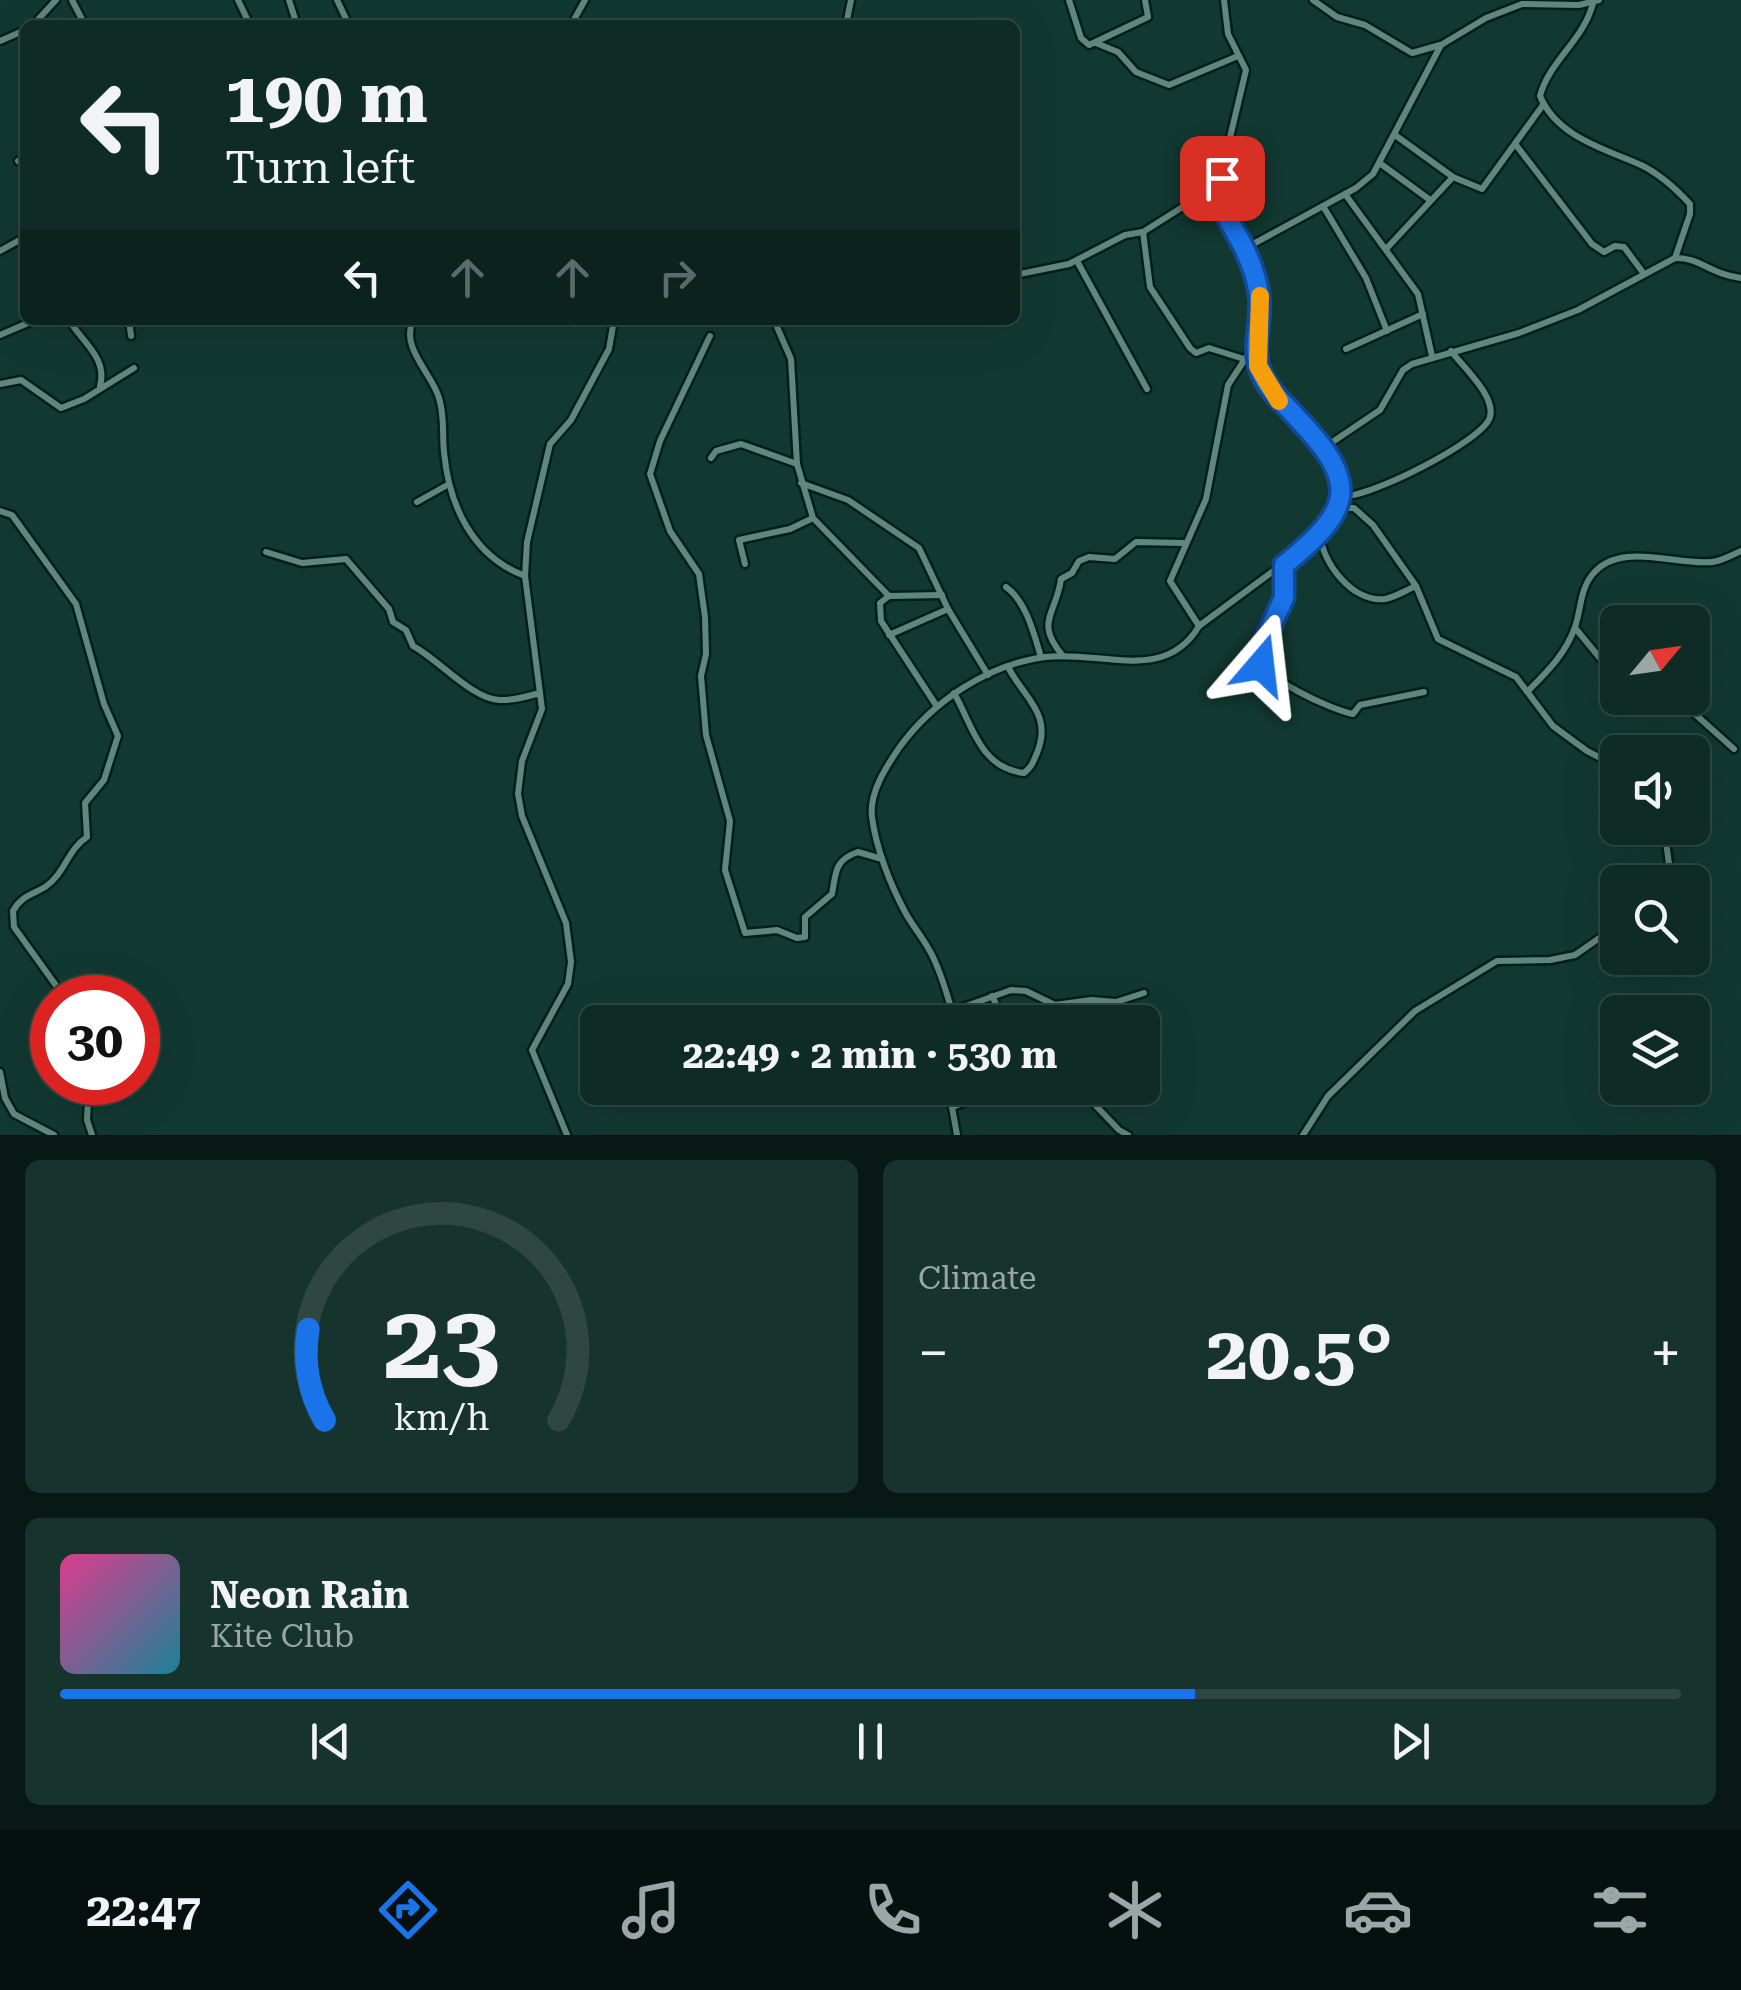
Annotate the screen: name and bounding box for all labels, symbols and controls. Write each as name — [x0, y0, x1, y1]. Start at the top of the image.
text: 190 m — [225, 57, 428, 139]
icon: left — [60, 60, 190, 190]
pin — [1180, 136, 1265, 221]
text: Turn left — [225, 141, 415, 194]
icon: arrive — [1195, 151, 1250, 206]
icon: left — [335, 250, 390, 305]
icon: ahead — [440, 250, 495, 305]
icon: ahead — [545, 250, 600, 305]
icon: right — [650, 250, 705, 305]
north arrow — [1600, 605, 1710, 715]
map controls — [1600, 605, 1710, 1105]
position arrow — [1209, 613, 1313, 717]
button: sound — [1600, 735, 1710, 845]
button: search — [1600, 865, 1710, 975]
speed limit sign: 30 — [30, 975, 160, 1105]
button: layers — [1600, 995, 1710, 1105]
text: 22:49 · 2 min · 530 m — [683, 1033, 1057, 1077]
text: Climate — [918, 1259, 1036, 1297]
text: 23 — [383, 1282, 500, 1403]
text: 20.5° — [1206, 1309, 1393, 1397]
text: − — [918, 1321, 949, 1385]
text: + — [1650, 1321, 1681, 1385]
text: km/h — [394, 1397, 489, 1439]
text: Neon Rain — [210, 1573, 409, 1617]
text: Kite Club — [210, 1617, 354, 1655]
icon: previous — [303, 1714, 358, 1769]
icon: pause — [843, 1714, 898, 1769]
icon: next — [1383, 1714, 1438, 1769]
icon: directions — [373, 1875, 443, 1945]
icon: music — [616, 1875, 686, 1945]
icon: phone — [858, 1875, 928, 1945]
icon: climate — [1100, 1875, 1170, 1945]
icon: car — [1343, 1875, 1413, 1945]
icon: filters — [1585, 1875, 1655, 1945]
text: 22:47 — [86, 1884, 201, 1937]

